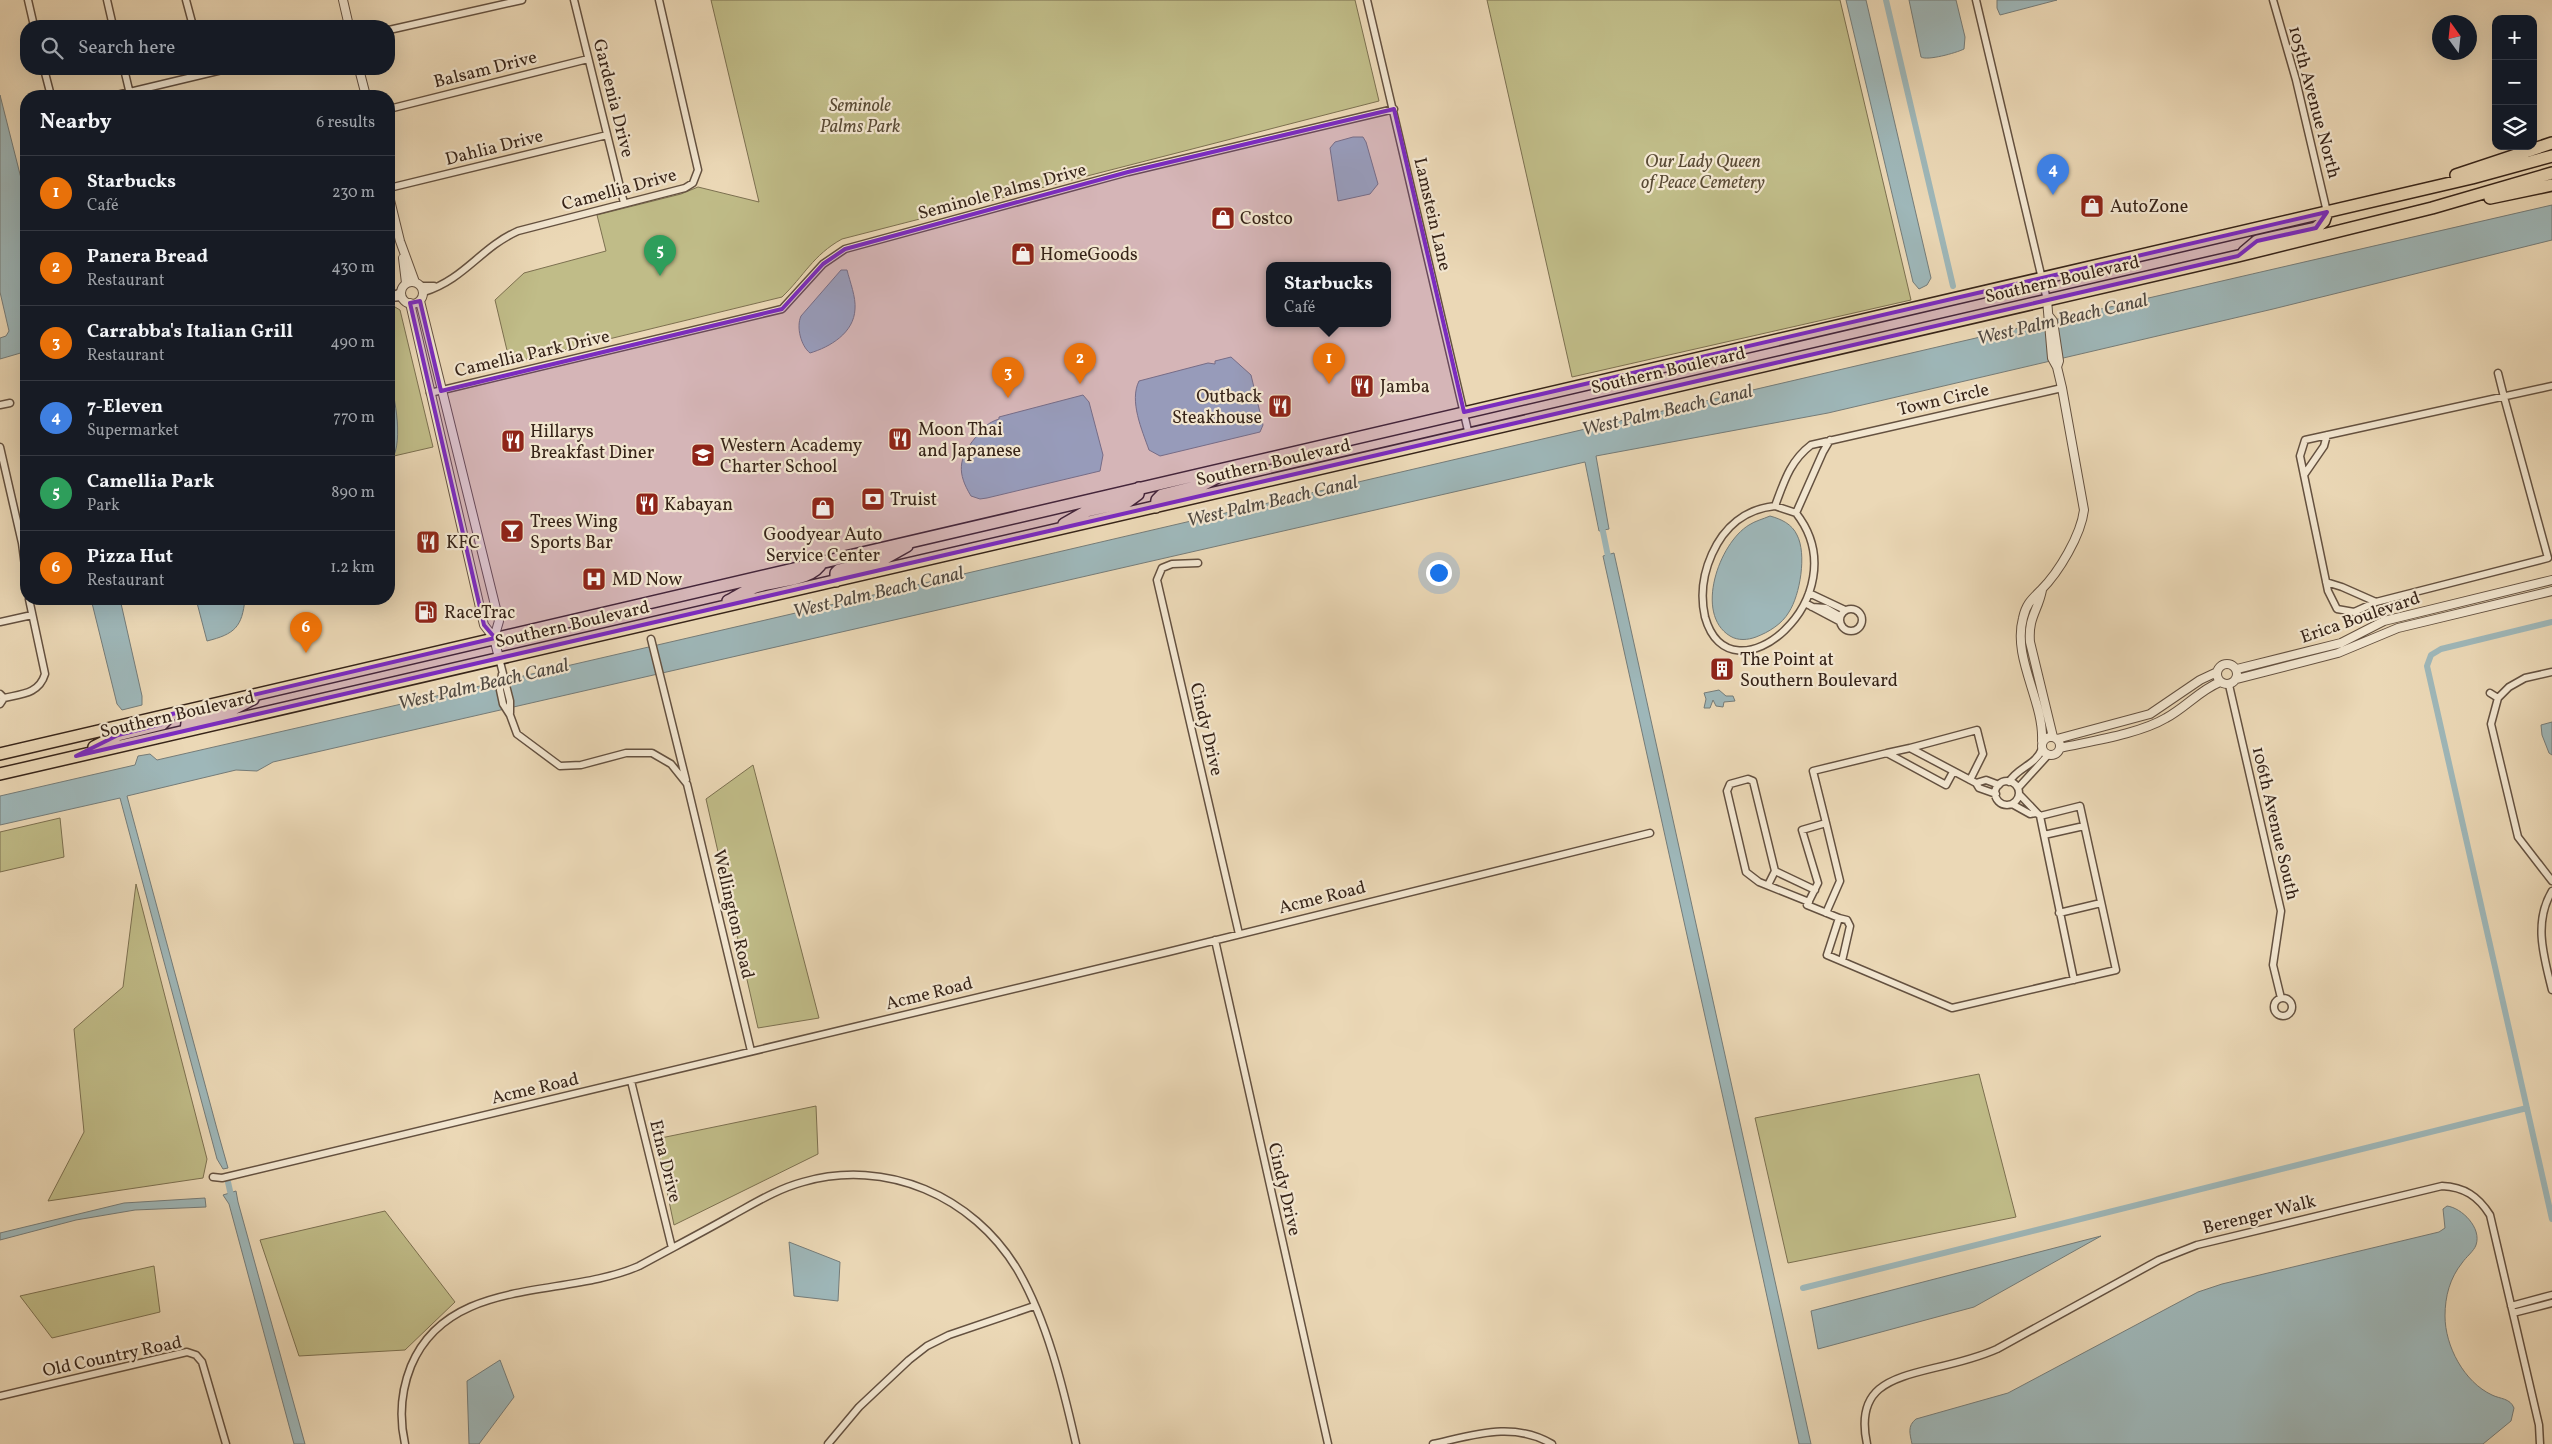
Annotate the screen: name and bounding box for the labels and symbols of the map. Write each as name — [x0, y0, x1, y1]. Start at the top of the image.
north arrow — [2432, 15, 2477, 60]
street label: 105th Avenue North — [2281, 23, 2346, 182]
street label: Gardenia Drive — [586, 37, 639, 160]
street label: Balsam Drive — [431, 46, 540, 95]
park label: Seminole Palms Park — [820, 94, 900, 140]
street label: Dahlia Drive — [443, 124, 546, 173]
park label: Our Lady Queen of Peace Cemetery — [1641, 150, 1765, 196]
pin: 4 — [2037, 154, 2069, 195]
street label: Lamstein Lane — [1406, 155, 1457, 273]
street label: Seminole Palms Drive — [915, 158, 1089, 227]
street label: Camellia Drive — [559, 163, 680, 218]
shop icon: AutoZone — [2079, 193, 2105, 219]
place label: AutoZone — [2110, 195, 2188, 220]
shop icon: Costco — [1210, 205, 1236, 231]
place label: Costco — [1240, 207, 1293, 232]
pin: 5 — [644, 235, 676, 276]
shop icon: HomeGoods — [1010, 241, 1036, 267]
place label: HomeGoods — [1040, 243, 1138, 268]
street label: Southern Boulevard — [1983, 251, 2142, 310]
water label: West Palm Beach Canal — [1974, 288, 2151, 352]
street label: Camellia Park Drive — [452, 324, 612, 384]
street label: Southern Boulevard — [1589, 342, 1748, 401]
pin: 2 — [1064, 343, 1096, 384]
pin: 1 — [1313, 343, 1345, 384]
pin: 3 — [992, 357, 1024, 398]
restaurant icon: Jamba — [1349, 373, 1375, 399]
place label: Jamba — [1380, 375, 1430, 400]
street label: Town Circle — [1895, 378, 1992, 423]
water label: West Palm Beach Canal — [1579, 379, 1756, 443]
place label: Outback Steakhouse — [1172, 385, 1262, 431]
restaurant icon: Outback Steakhouse — [1267, 393, 1293, 419]
place label: Moon Thai and Japanese — [918, 418, 1021, 464]
place label: Hillarys Breakfast Diner — [530, 420, 655, 466]
restaurant icon: Moon Thai and Japanese — [887, 426, 913, 452]
restaurant icon: Hillarys Breakfast Diner — [500, 428, 526, 454]
place label: Western Academy Charter School — [720, 434, 863, 480]
street label: Southern Boulevard — [1194, 434, 1353, 493]
school or university icon: Western Academy Charter School — [690, 442, 716, 468]
water label: West Palm Beach Canal — [1184, 470, 1361, 534]
bank icon: Truist — [860, 486, 886, 512]
place label: Truist — [890, 488, 937, 513]
restaurant icon: Kabayan — [634, 491, 660, 517]
place label: Kabayan — [664, 493, 733, 518]
shop icon: Goodyear Auto Service Center — [810, 495, 836, 521]
place label: Trees Wing Sports Bar — [530, 510, 618, 556]
bar icon: Trees Wing Sports Bar — [499, 518, 525, 544]
place label: Goodyear Auto Service Center — [764, 523, 882, 569]
restaurant icon: KFC — [415, 529, 441, 555]
place label: KFC — [446, 531, 480, 556]
your location — [1426, 560, 1452, 586]
water label: West Palm Beach Canal — [790, 561, 967, 625]
hospital icon: MD Now — [581, 566, 607, 592]
place label: MD Now — [612, 568, 682, 593]
street label: Erica Boulevard — [2297, 586, 2424, 651]
street label: Southern Boulevard — [493, 596, 652, 655]
fuel station icon: RaceTrac — [413, 599, 439, 625]
place label: RaceTrac — [444, 601, 515, 626]
pin: 6 — [290, 612, 322, 653]
place label: The Point at Southern Boulevard — [1740, 648, 1898, 694]
water label: West Palm Beach Canal — [395, 653, 572, 717]
building icon: The Point at Southern Boulevard — [1709, 656, 1735, 682]
street label: Cindy Drive — [1183, 680, 1228, 778]
street label: Southern Boulevard — [98, 686, 257, 745]
street label: 106th Avenue South — [2245, 744, 2304, 903]
street label: Wellington Road — [706, 847, 760, 981]
street label: Acme Road — [1276, 876, 1369, 921]
street label: Acme Road — [883, 972, 976, 1017]
street label: Acme Road — [489, 1067, 582, 1112]
street label: Etna Drive — [642, 1117, 687, 1205]
street label: Cindy Drive — [1261, 1140, 1306, 1238]
street label: Berenger Walk — [2200, 1189, 2319, 1242]
street label: Old Country Road — [40, 1330, 184, 1384]

